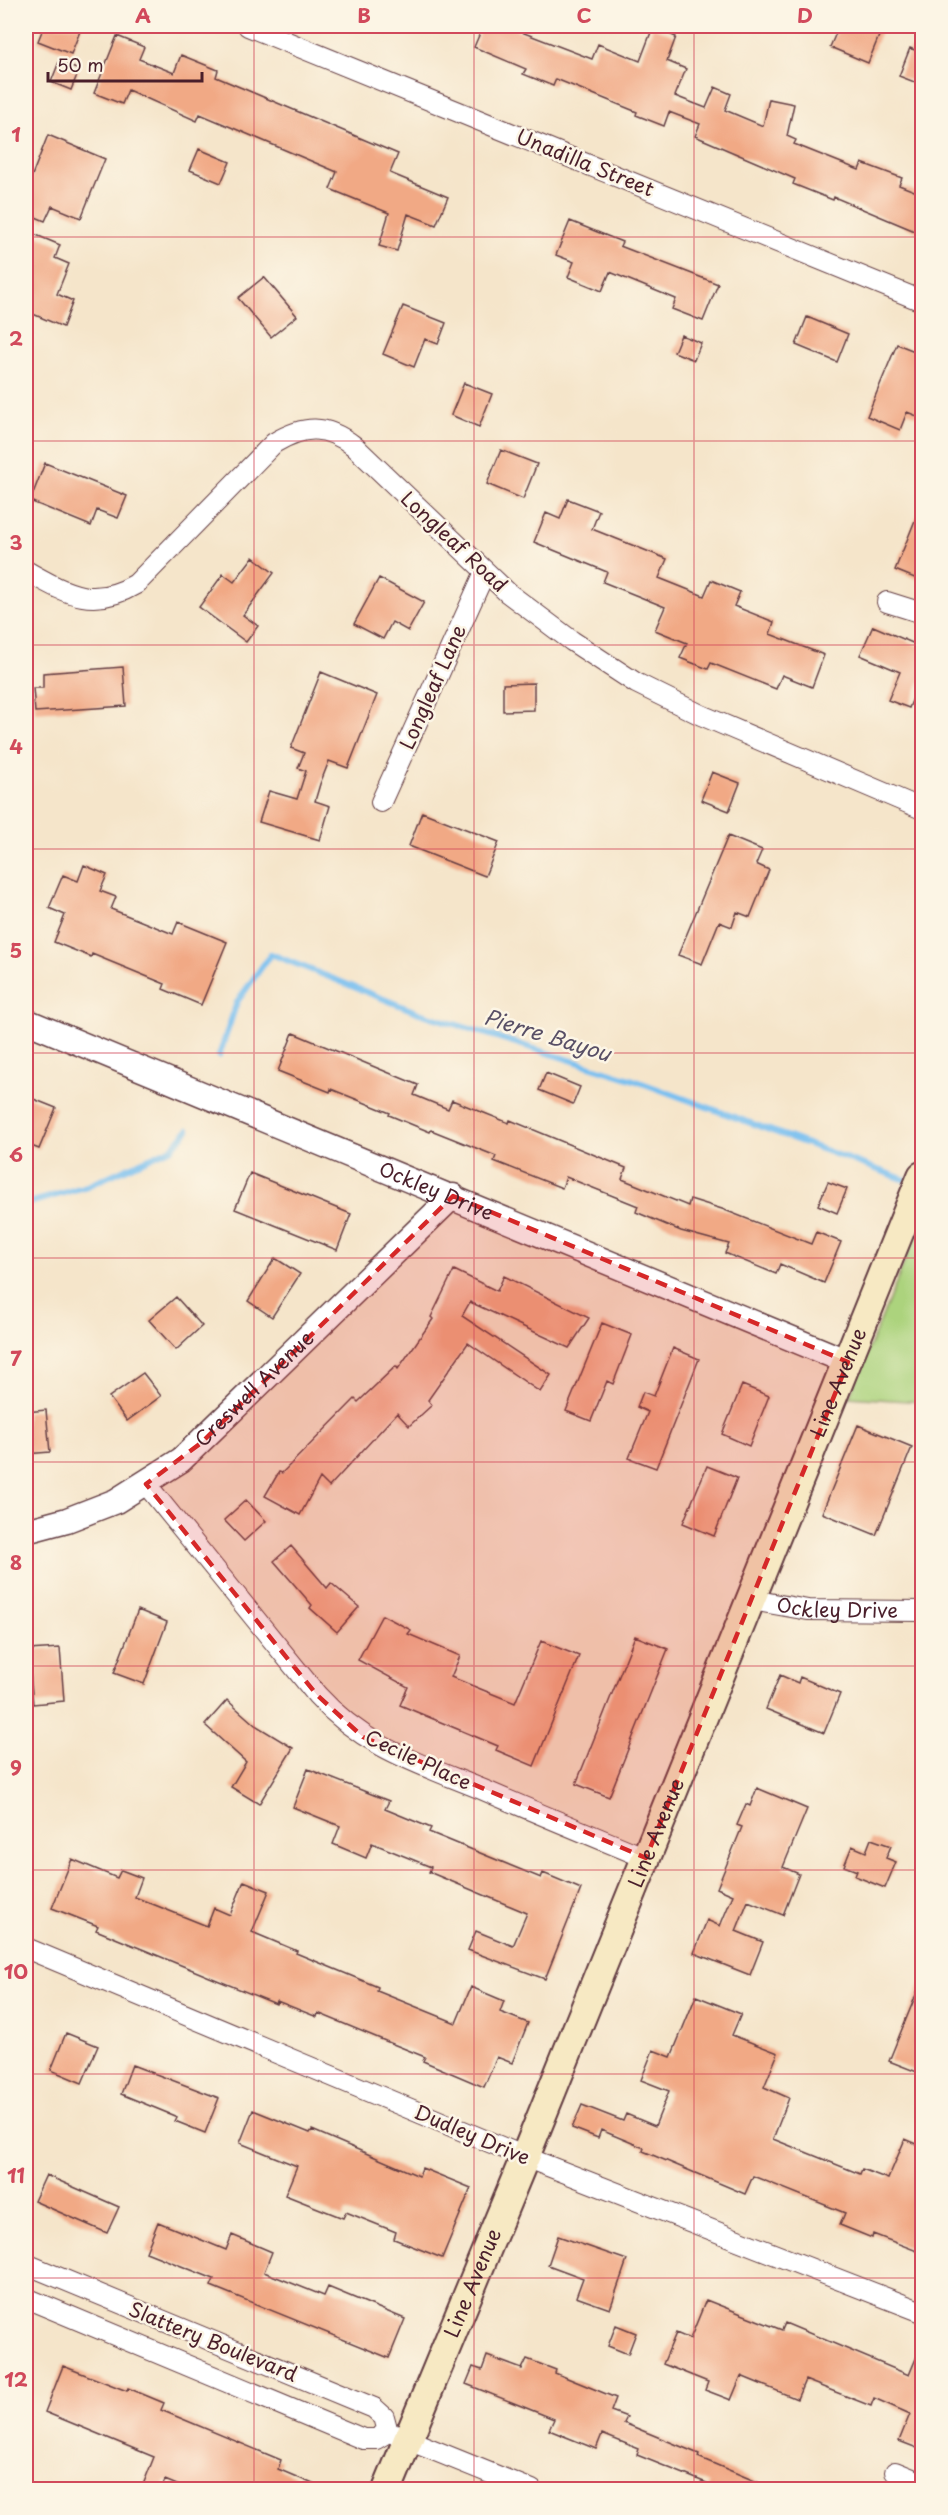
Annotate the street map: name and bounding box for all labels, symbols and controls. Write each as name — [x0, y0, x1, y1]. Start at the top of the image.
text: A — [135, 0, 151, 30]
text: B — [357, 0, 371, 30]
text: C — [576, 0, 592, 30]
text: D — [797, 0, 813, 30]
scale bar — [48, 45, 202, 83]
text: 50 m — [57, 51, 104, 78]
text: 1 — [11, 119, 21, 149]
street label: Unadilla Street — [512, 121, 659, 203]
text: 2 — [9, 323, 23, 353]
street label: Longleaf Road — [395, 484, 515, 599]
text: 3 — [9, 527, 23, 557]
street label: Longleaf Lane — [391, 619, 473, 754]
text: 4 — [9, 731, 23, 761]
text: 5 — [10, 935, 22, 965]
water label: Pierre Bayou — [480, 1000, 617, 1069]
text: 6 — [9, 1139, 23, 1169]
street label: Ockley Drive — [375, 1153, 498, 1227]
street label: Creswell Avenue — [187, 1323, 320, 1453]
street label: Line Avenue — [802, 1323, 873, 1441]
text: 7 — [10, 1343, 22, 1373]
text: 8 — [10, 1547, 22, 1577]
street label: Ockley Drive — [774, 1589, 898, 1625]
street label: Cecile Place — [360, 1721, 477, 1797]
text: 9 — [10, 1752, 22, 1782]
street label: Line Avenue — [620, 1773, 691, 1892]
text: 10 — [4, 1956, 28, 1986]
street label: Dudley Drive — [410, 2096, 535, 2172]
text: 11 — [7, 2160, 25, 2190]
street label: Line Avenue — [436, 2223, 508, 2342]
street label: Slattery Boulevard — [124, 2293, 302, 2389]
text: 12 — [4, 2364, 28, 2394]

